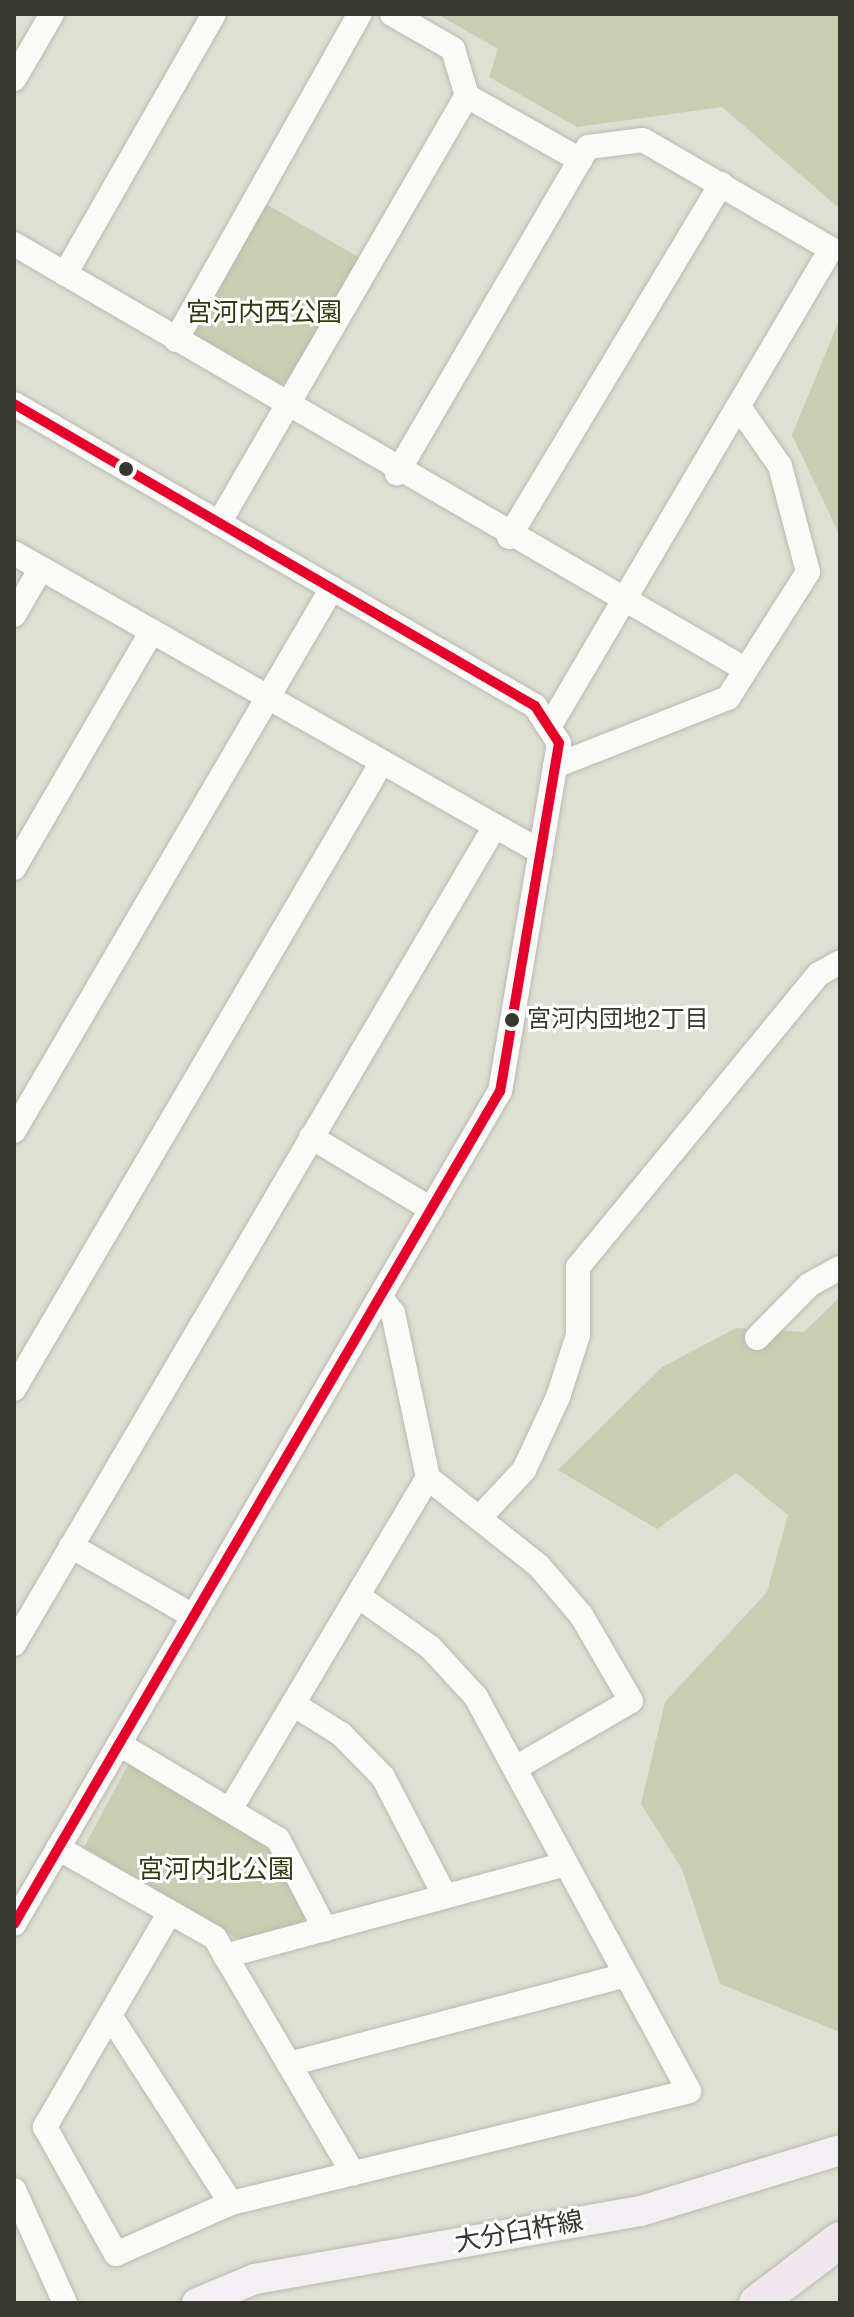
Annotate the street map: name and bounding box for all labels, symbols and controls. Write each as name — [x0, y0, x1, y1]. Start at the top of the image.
park label: 宮河内西公園 — [186, 297, 342, 329]
unlabelled marker — [118, 461, 134, 477]
place label: 宮河内団地2丁目 — [527, 1006, 708, 1034]
marker: 宮河内団地2丁目 — [504, 1012, 520, 1028]
park label: 宮河内北公園 — [138, 1854, 294, 1886]
street label: 大分臼杵線 — [452, 2205, 586, 2259]

